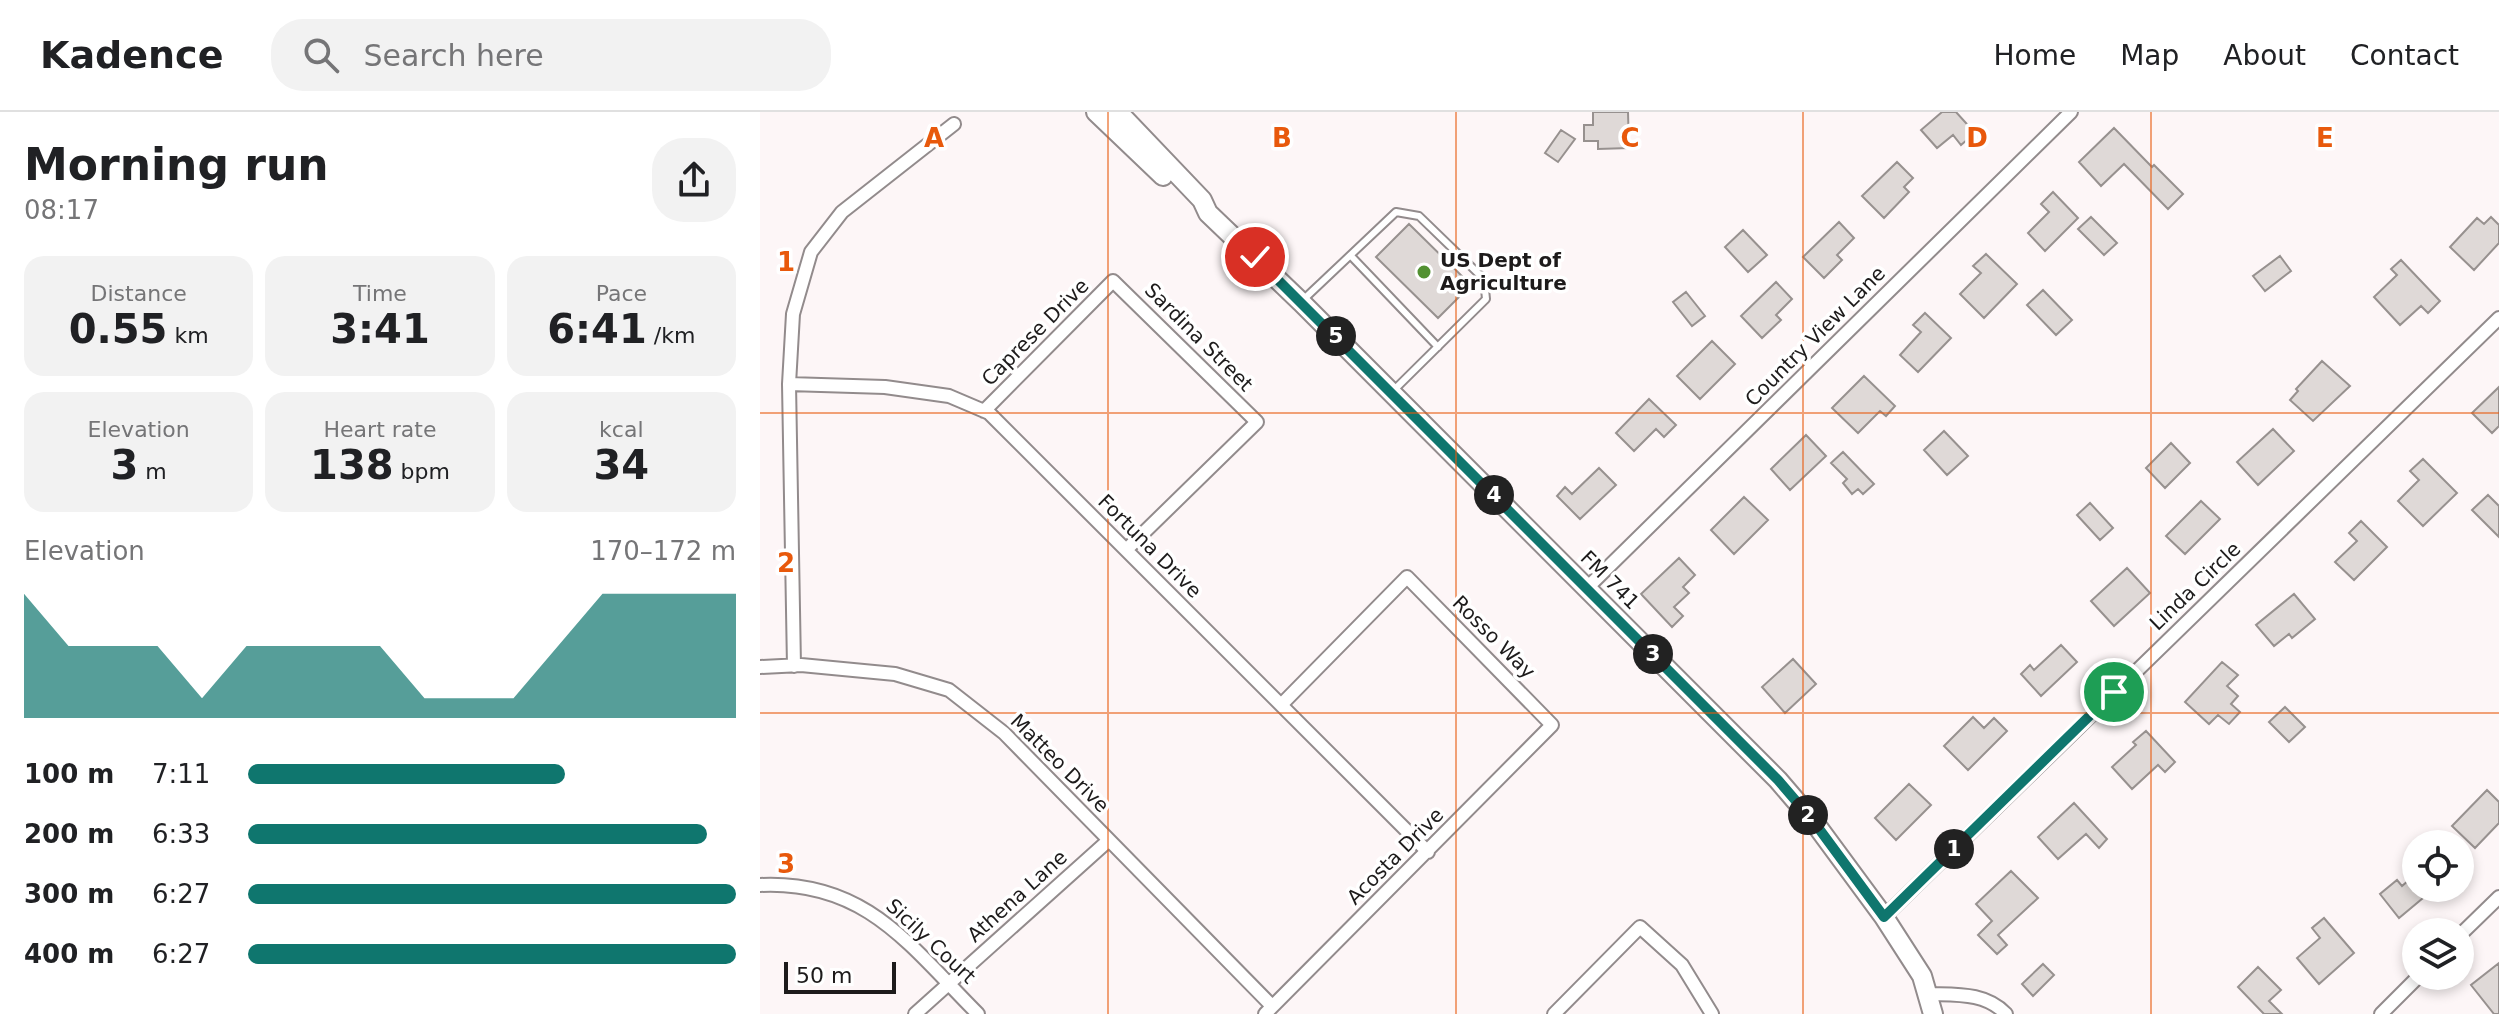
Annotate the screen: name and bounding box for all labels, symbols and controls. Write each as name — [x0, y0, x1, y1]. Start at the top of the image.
search box — [271, 19, 831, 91]
text: Kadence — [40, 33, 223, 77]
icon: search — [299, 33, 343, 77]
text: Search here — [363, 38, 544, 73]
text: Home — [1993, 39, 2076, 72]
text: Map — [2120, 39, 2179, 72]
text: About — [2223, 39, 2306, 72]
text: Contact — [2350, 39, 2459, 72]
text: A — [924, 123, 944, 153]
text: B — [1272, 123, 1292, 153]
text: C — [1620, 123, 1640, 153]
text: D — [1966, 123, 1988, 153]
text: E — [2316, 123, 2334, 153]
button: share — [652, 138, 736, 222]
text: Morning run — [24, 139, 329, 190]
text: 08:17 — [24, 195, 99, 225]
pin — [1221, 223, 1289, 291]
icon: check — [1233, 235, 1277, 279]
text: 1 — [777, 247, 795, 277]
place label: US Dept of Agriculture — [1440, 248, 1567, 295]
street label: Country View Lane — [1740, 261, 1890, 411]
marker: US Dept of Agriculture — [1415, 263, 1433, 281]
street label: Caprese Drive — [977, 274, 1093, 390]
street label: Sardina Street — [1140, 278, 1258, 396]
text: Distance — [91, 281, 187, 306]
text: Time — [353, 281, 407, 306]
text: Pace — [596, 281, 647, 306]
text: 0.55 — [69, 306, 167, 352]
text: 3:41 — [330, 306, 430, 352]
text: 6:41 — [547, 306, 647, 352]
pin: 5 — [1316, 316, 1356, 356]
text: km — [167, 323, 209, 348]
text: /km — [647, 323, 695, 348]
text: 5 — [1328, 323, 1344, 348]
text: Elevation — [88, 417, 190, 442]
text: Heart rate — [324, 417, 436, 442]
text: kcal — [599, 417, 644, 442]
text: 3 — [111, 442, 138, 488]
text: 138 — [310, 442, 394, 488]
text: 34 — [593, 442, 649, 488]
text: m — [138, 459, 167, 484]
text: bpm — [394, 459, 450, 484]
pin: 4 — [1474, 475, 1514, 515]
text: 4 — [1486, 482, 1502, 507]
street label: Fortuna Drive — [1093, 489, 1207, 603]
text: Elevation — [24, 536, 145, 566]
text: 170–172 m — [590, 536, 736, 566]
street label: Linda Circle — [2145, 537, 2245, 635]
street label: FM 741 — [1576, 546, 1644, 614]
text: 2 — [777, 548, 795, 578]
street label: Rosso Way — [1448, 591, 1541, 684]
pin: 3 — [1633, 634, 1673, 674]
text: 3 — [1645, 641, 1661, 666]
pin — [2080, 658, 2148, 726]
icon: arrive — [2092, 670, 2136, 714]
street label: Matteo Drive — [1006, 709, 1114, 817]
text: 100 m — [24, 759, 114, 789]
text: 7:11 — [152, 759, 210, 789]
pin: 2 — [1788, 795, 1828, 835]
text: 2 — [1800, 802, 1816, 827]
street label: Acosta Drive — [1342, 803, 1448, 909]
text: 200 m — [24, 819, 114, 849]
text: 6:33 — [152, 819, 210, 849]
pin: 1 — [1934, 829, 1974, 869]
map controls — [2402, 830, 2474, 990]
button: locate — [2402, 830, 2474, 902]
text: 1 — [1946, 836, 1962, 861]
street label: Athena Lane — [962, 845, 1072, 947]
text: 3 — [777, 849, 795, 879]
text: 300 m — [24, 879, 114, 909]
text: 6:27 — [152, 879, 210, 909]
street label: Sicily Court — [881, 894, 981, 989]
button: layers — [2402, 918, 2474, 990]
text: 400 m — [24, 939, 114, 969]
text: 6:27 — [152, 939, 210, 969]
scale bar — [784, 958, 896, 994]
text: 50 m — [796, 963, 852, 988]

